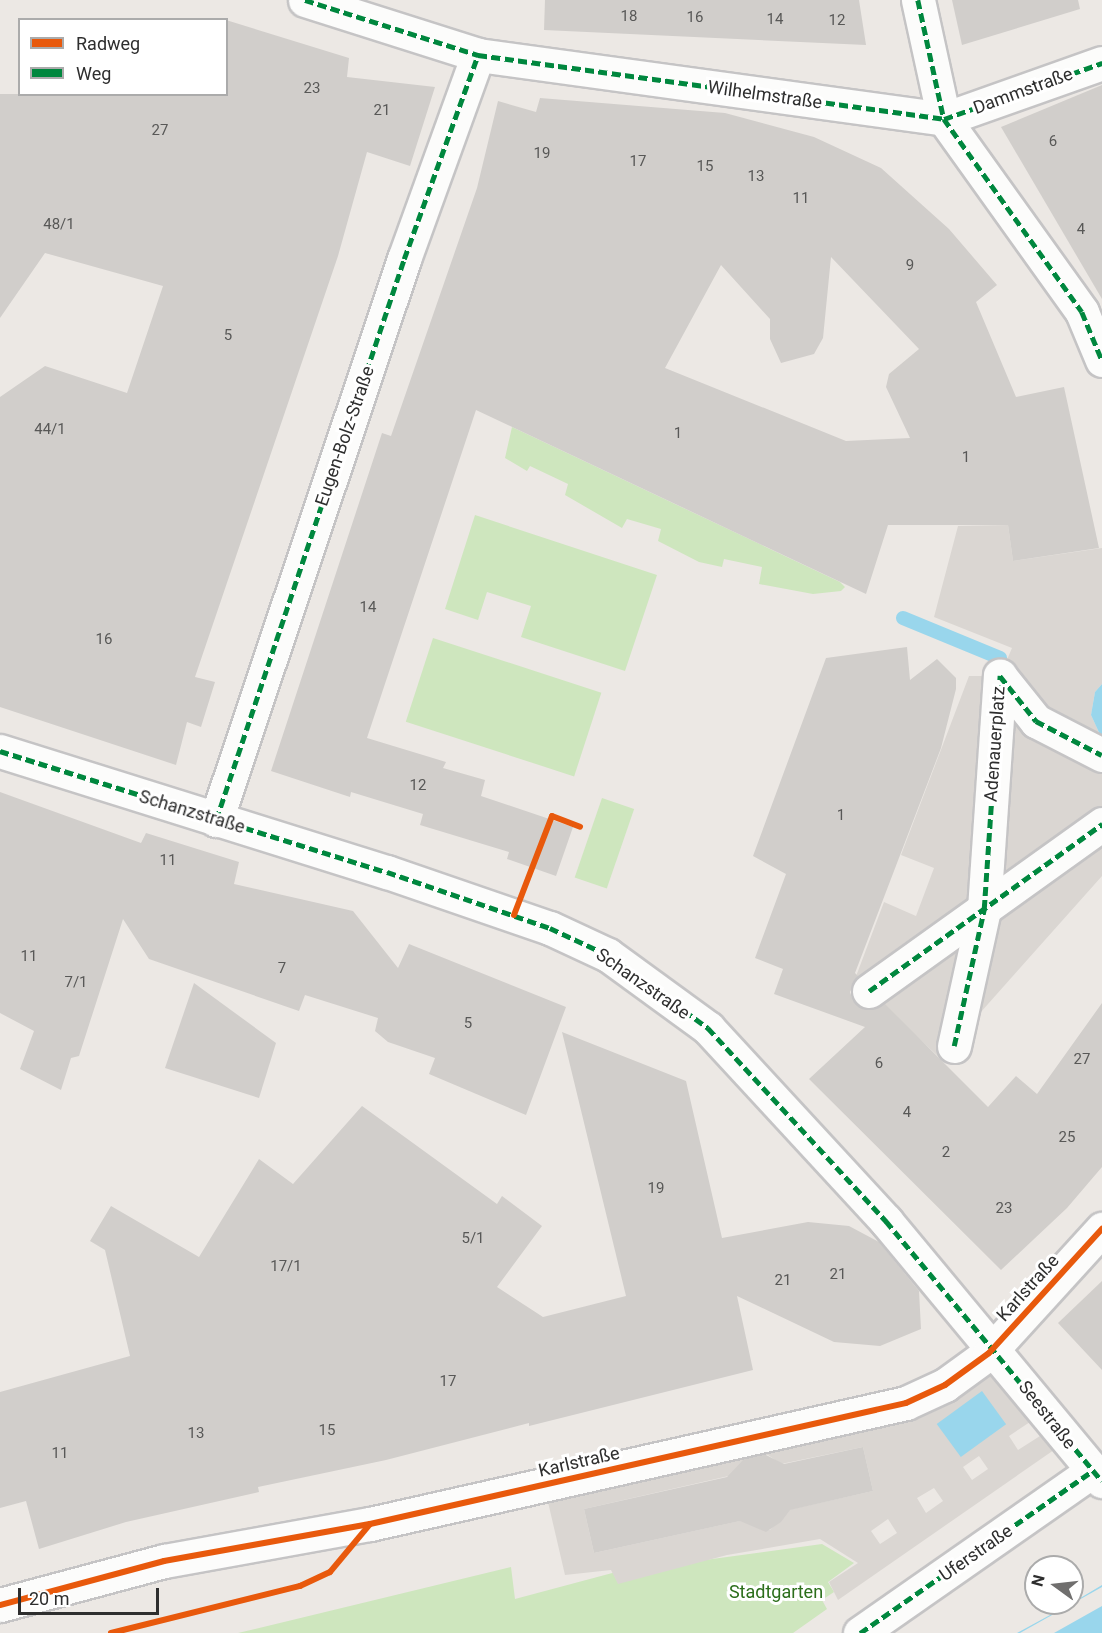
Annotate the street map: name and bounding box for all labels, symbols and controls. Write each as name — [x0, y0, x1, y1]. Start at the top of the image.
house number: 18 — [621, 8, 637, 26]
house number: 16 — [687, 9, 703, 27]
house number: 14 — [767, 11, 783, 29]
house number: 12 — [829, 12, 845, 30]
legend — [18, 18, 228, 96]
text: Radweg — [76, 33, 140, 54]
text: Weg — [76, 63, 111, 84]
street label: Dammstraße — [970, 63, 1076, 119]
street label: Wilhelmstraße — [706, 76, 824, 114]
house number: 23 — [304, 80, 320, 98]
house number: 21 — [374, 102, 390, 120]
house number: 27 — [152, 122, 168, 140]
house number: 6 — [1049, 133, 1057, 151]
house number: 19 — [534, 145, 550, 163]
house number: 17 — [630, 153, 646, 171]
house number: 15 — [697, 158, 713, 176]
house number: 13 — [748, 168, 764, 186]
house number: 11 — [793, 190, 809, 208]
house number: 48/1 — [43, 216, 75, 234]
house number: 4 — [1077, 221, 1085, 239]
house number: 9 — [906, 257, 914, 275]
house number: 5 — [224, 327, 232, 345]
street label: Eugen-Bolz-Straße — [311, 363, 379, 509]
house number: 44/1 — [34, 421, 66, 439]
house number: 1 — [674, 425, 682, 443]
house number: 1 — [962, 449, 970, 467]
house number: 14 — [360, 599, 376, 617]
house number: 16 — [96, 631, 112, 649]
street label: Adenauerplatz — [980, 685, 1010, 803]
house number: 12 — [410, 777, 426, 795]
street label: Schanzstraße — [136, 786, 248, 838]
house number: 1 — [837, 807, 845, 825]
house number: 11 — [160, 852, 176, 870]
street label: Schanzstraße — [592, 944, 694, 1024]
house number: 11 — [21, 948, 37, 966]
house number: 7 — [278, 960, 286, 978]
house number: 7/1 — [64, 974, 88, 992]
house number: 5 — [464, 1015, 472, 1033]
house number: 27 — [1074, 1051, 1090, 1069]
house number: 6 — [875, 1055, 883, 1073]
house number: 4 — [903, 1104, 911, 1122]
house number: 25 — [1059, 1129, 1075, 1147]
house number: 2 — [942, 1144, 950, 1162]
house number: 19 — [648, 1180, 664, 1198]
house number: 23 — [996, 1200, 1012, 1218]
house number: 5/1 — [461, 1230, 485, 1248]
street label: Karlstraße — [992, 1250, 1064, 1326]
house number: 17/1 — [270, 1258, 302, 1276]
house number: 21 — [830, 1266, 846, 1284]
house number: 21 — [775, 1272, 791, 1290]
house number: 17 — [440, 1373, 456, 1391]
street label: Seestraße — [1014, 1377, 1080, 1453]
house number: 15 — [319, 1422, 335, 1440]
house number: 13 — [188, 1425, 204, 1443]
street label: Karlstraße — [536, 1442, 622, 1482]
house number: 11 — [52, 1445, 68, 1463]
street label: Uferstraße — [935, 1520, 1017, 1586]
north arrow — [1024, 1555, 1084, 1615]
text: N — [1027, 1573, 1049, 1589]
scale bar — [21, 1576, 162, 1614]
park label: Stadtgarten — [729, 1581, 823, 1603]
text: 20 m — [29, 1588, 69, 1609]

